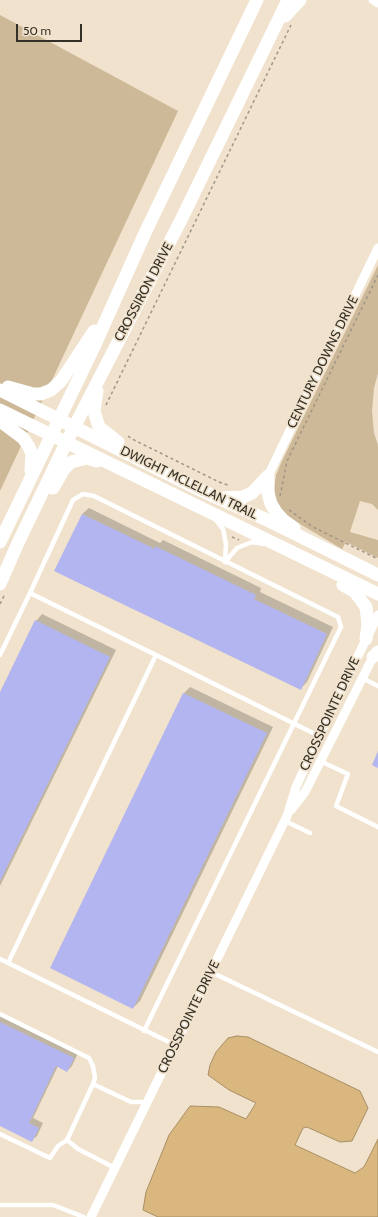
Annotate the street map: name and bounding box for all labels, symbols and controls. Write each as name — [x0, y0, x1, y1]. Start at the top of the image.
scale bar — [18, 16, 84, 42]
text: 50 m — [23, 23, 51, 38]
street label: CROSSIRON DRIVE — [111, 240, 177, 344]
street label: CENTURY DOWNS DRIVE — [284, 293, 362, 431]
street label: DWIGHT MCLELLAN TRAIL — [118, 443, 260, 523]
street label: CROSSPOINTE DRIVE — [297, 655, 363, 773]
street label: CROSSPOINTE DRIVE — [155, 958, 223, 1076]

